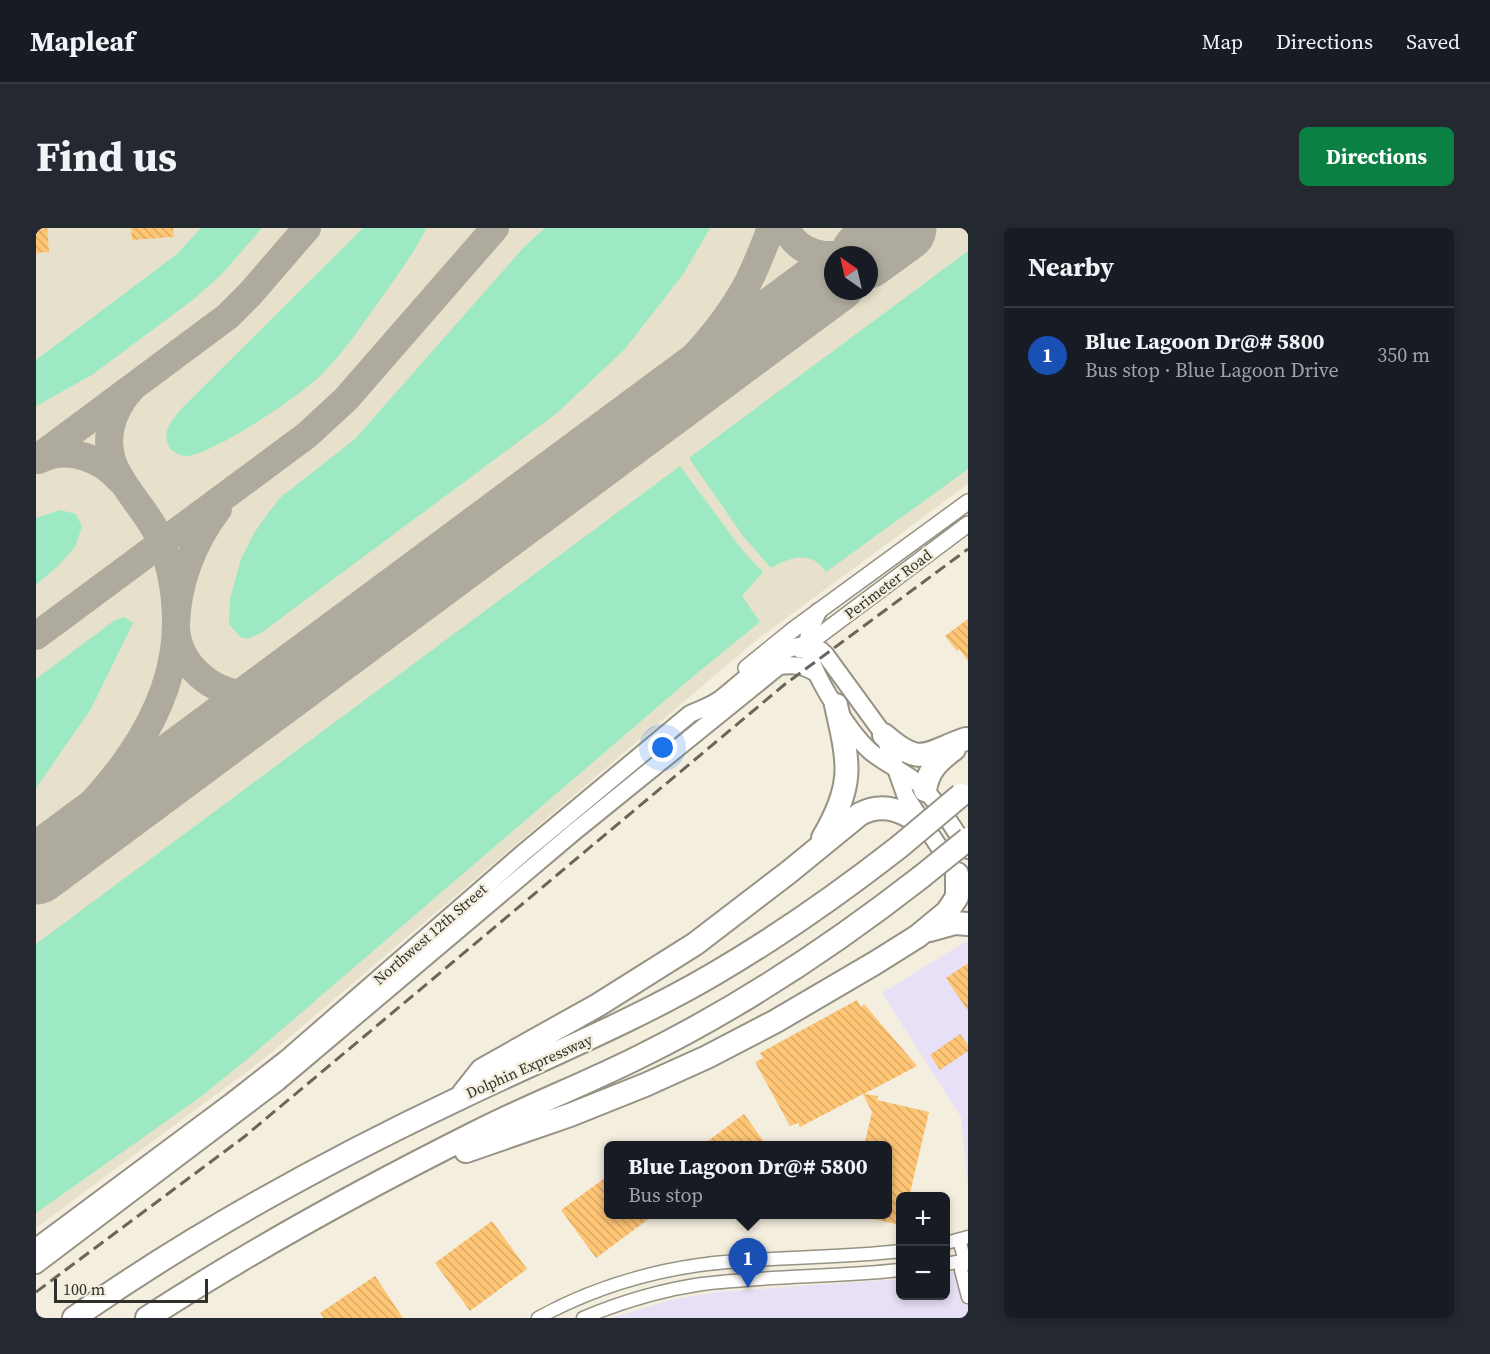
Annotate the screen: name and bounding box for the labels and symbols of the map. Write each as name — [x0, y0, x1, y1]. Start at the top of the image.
north arrow — [824, 246, 878, 300]
street label: Perimeter Road — [840, 544, 936, 624]
your location — [648, 733, 677, 762]
street label: Northwest 12th Street — [369, 879, 491, 989]
street label: Dolphin Expressway — [463, 1029, 596, 1103]
pin: 1 — [728, 1238, 768, 1288]
scale bar — [54, 1276, 208, 1304]

